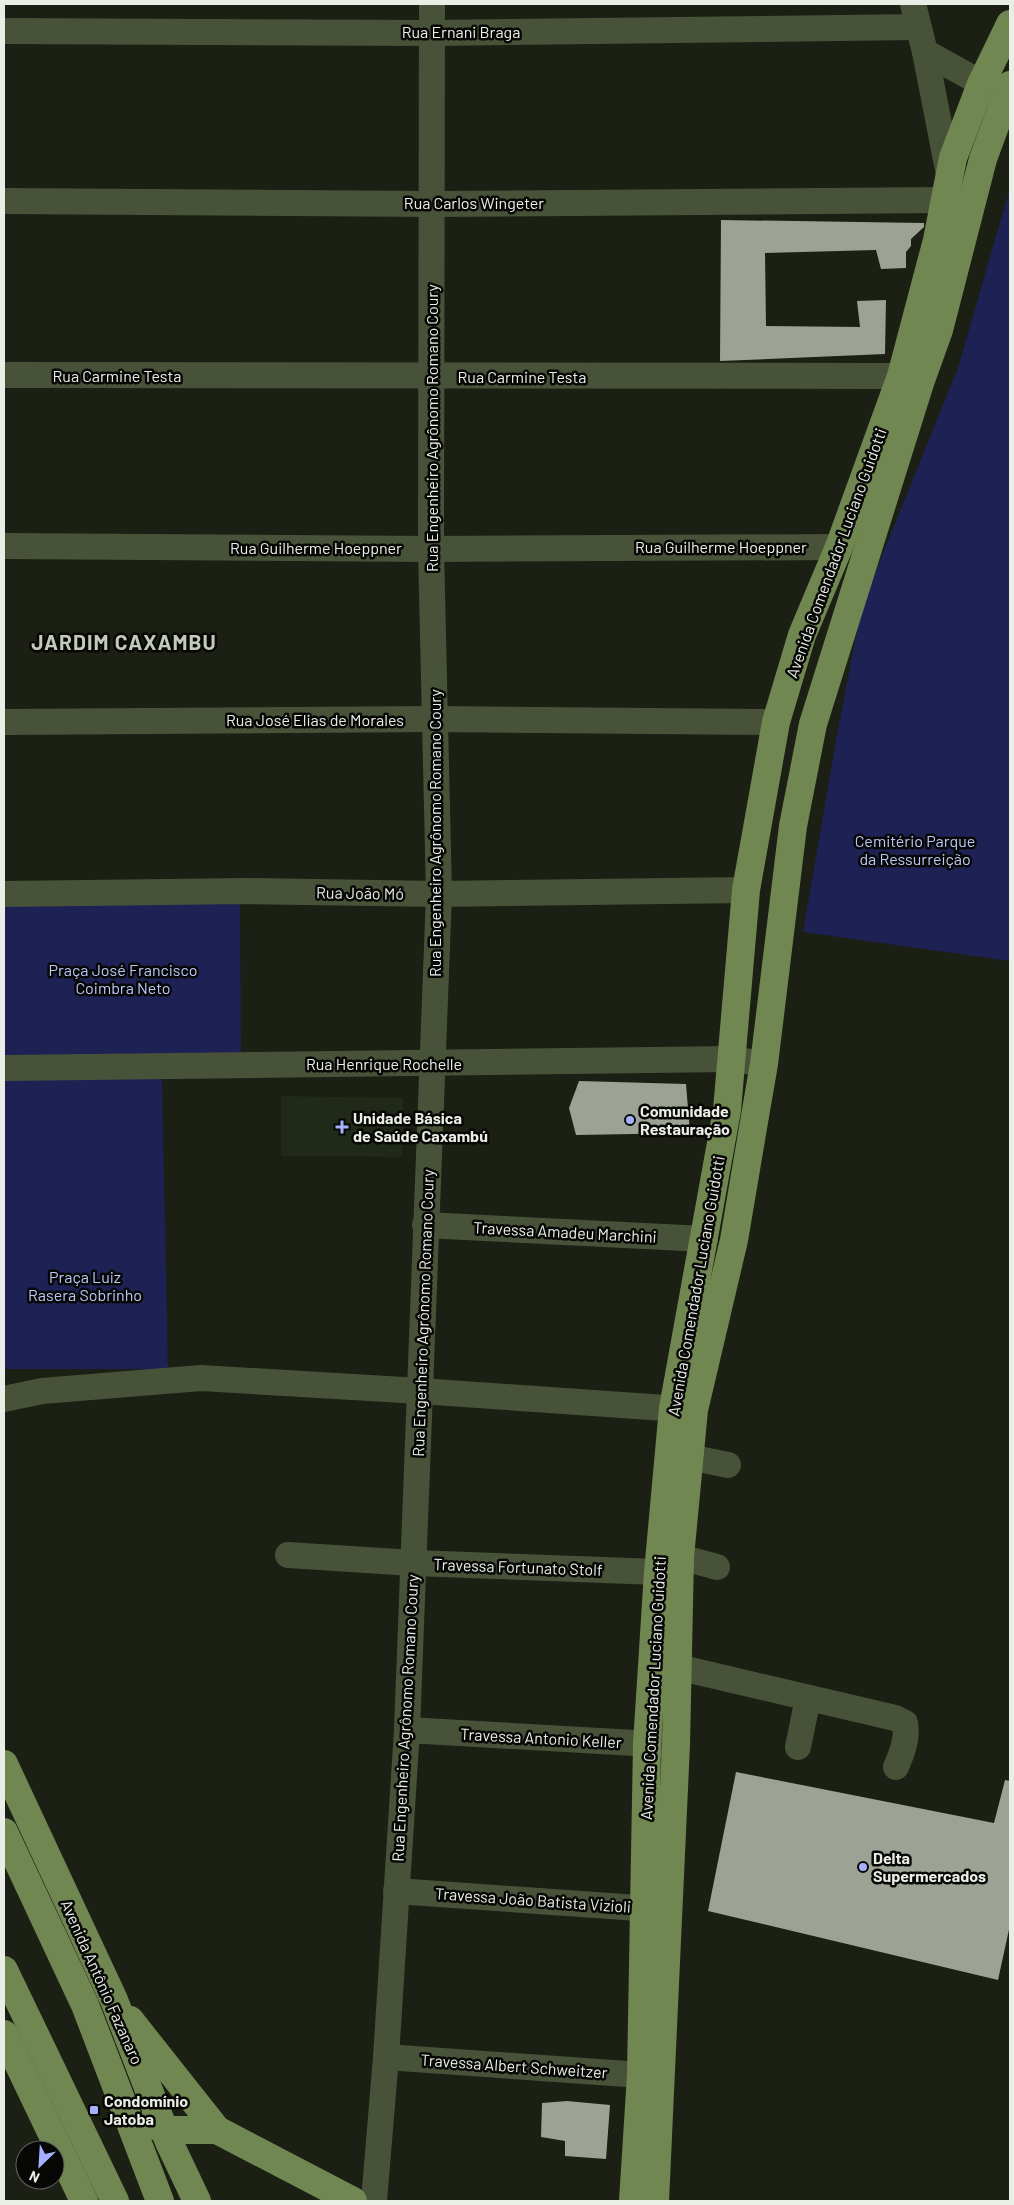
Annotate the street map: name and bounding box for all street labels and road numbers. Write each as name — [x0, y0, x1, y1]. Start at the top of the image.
street label: Rua Ernani Braga — [402, 22, 520, 41]
street label: Rua Carlos Wingeter — [404, 193, 544, 212]
street label: Rua Engenheiro Agrônomo Romano Coury — [422, 283, 441, 572]
street label: Rua Carmine Testa — [53, 366, 181, 385]
street label: Rua Carmine Testa — [458, 367, 586, 386]
street label: Avenida Comendador Luciano Guidotti — [781, 425, 890, 680]
street label: Rua Guilherme Hoeppner — [635, 537, 807, 556]
street label: Rua Guilherme Hoeppner — [230, 538, 402, 557]
street label: Rua Engenheiro Agrônomo Romano Coury — [425, 688, 444, 977]
street label: Rua José Elias de Morales — [226, 710, 404, 729]
street label: Rua João Mó — [316, 882, 404, 903]
street label: Rua Henrique Rochelle — [306, 1054, 462, 1073]
street label: Avenida Comendador Luciano Guidotti — [663, 1154, 728, 1418]
street label: Rua Engenheiro Agrônomo Romano Coury — [408, 1168, 437, 1457]
street label: Travessa Amadeu Marchini — [473, 1217, 657, 1246]
street label: Travessa Fortunato Stolf — [433, 1554, 603, 1579]
street label: Avenida Comendador Luciano Guidotti — [636, 1556, 669, 1820]
street label: Rua Engenheiro Agrônomo Romano Coury — [387, 1573, 422, 1862]
street label: Travessa Antonio Keller — [460, 1724, 622, 1751]
street label: Travessa João Batista Vizioli — [434, 1883, 632, 1916]
street label: Avenida Antônio Fazanaro — [58, 1896, 147, 2067]
street label: Travessa Albert Schweitzer — [420, 2049, 608, 2082]

